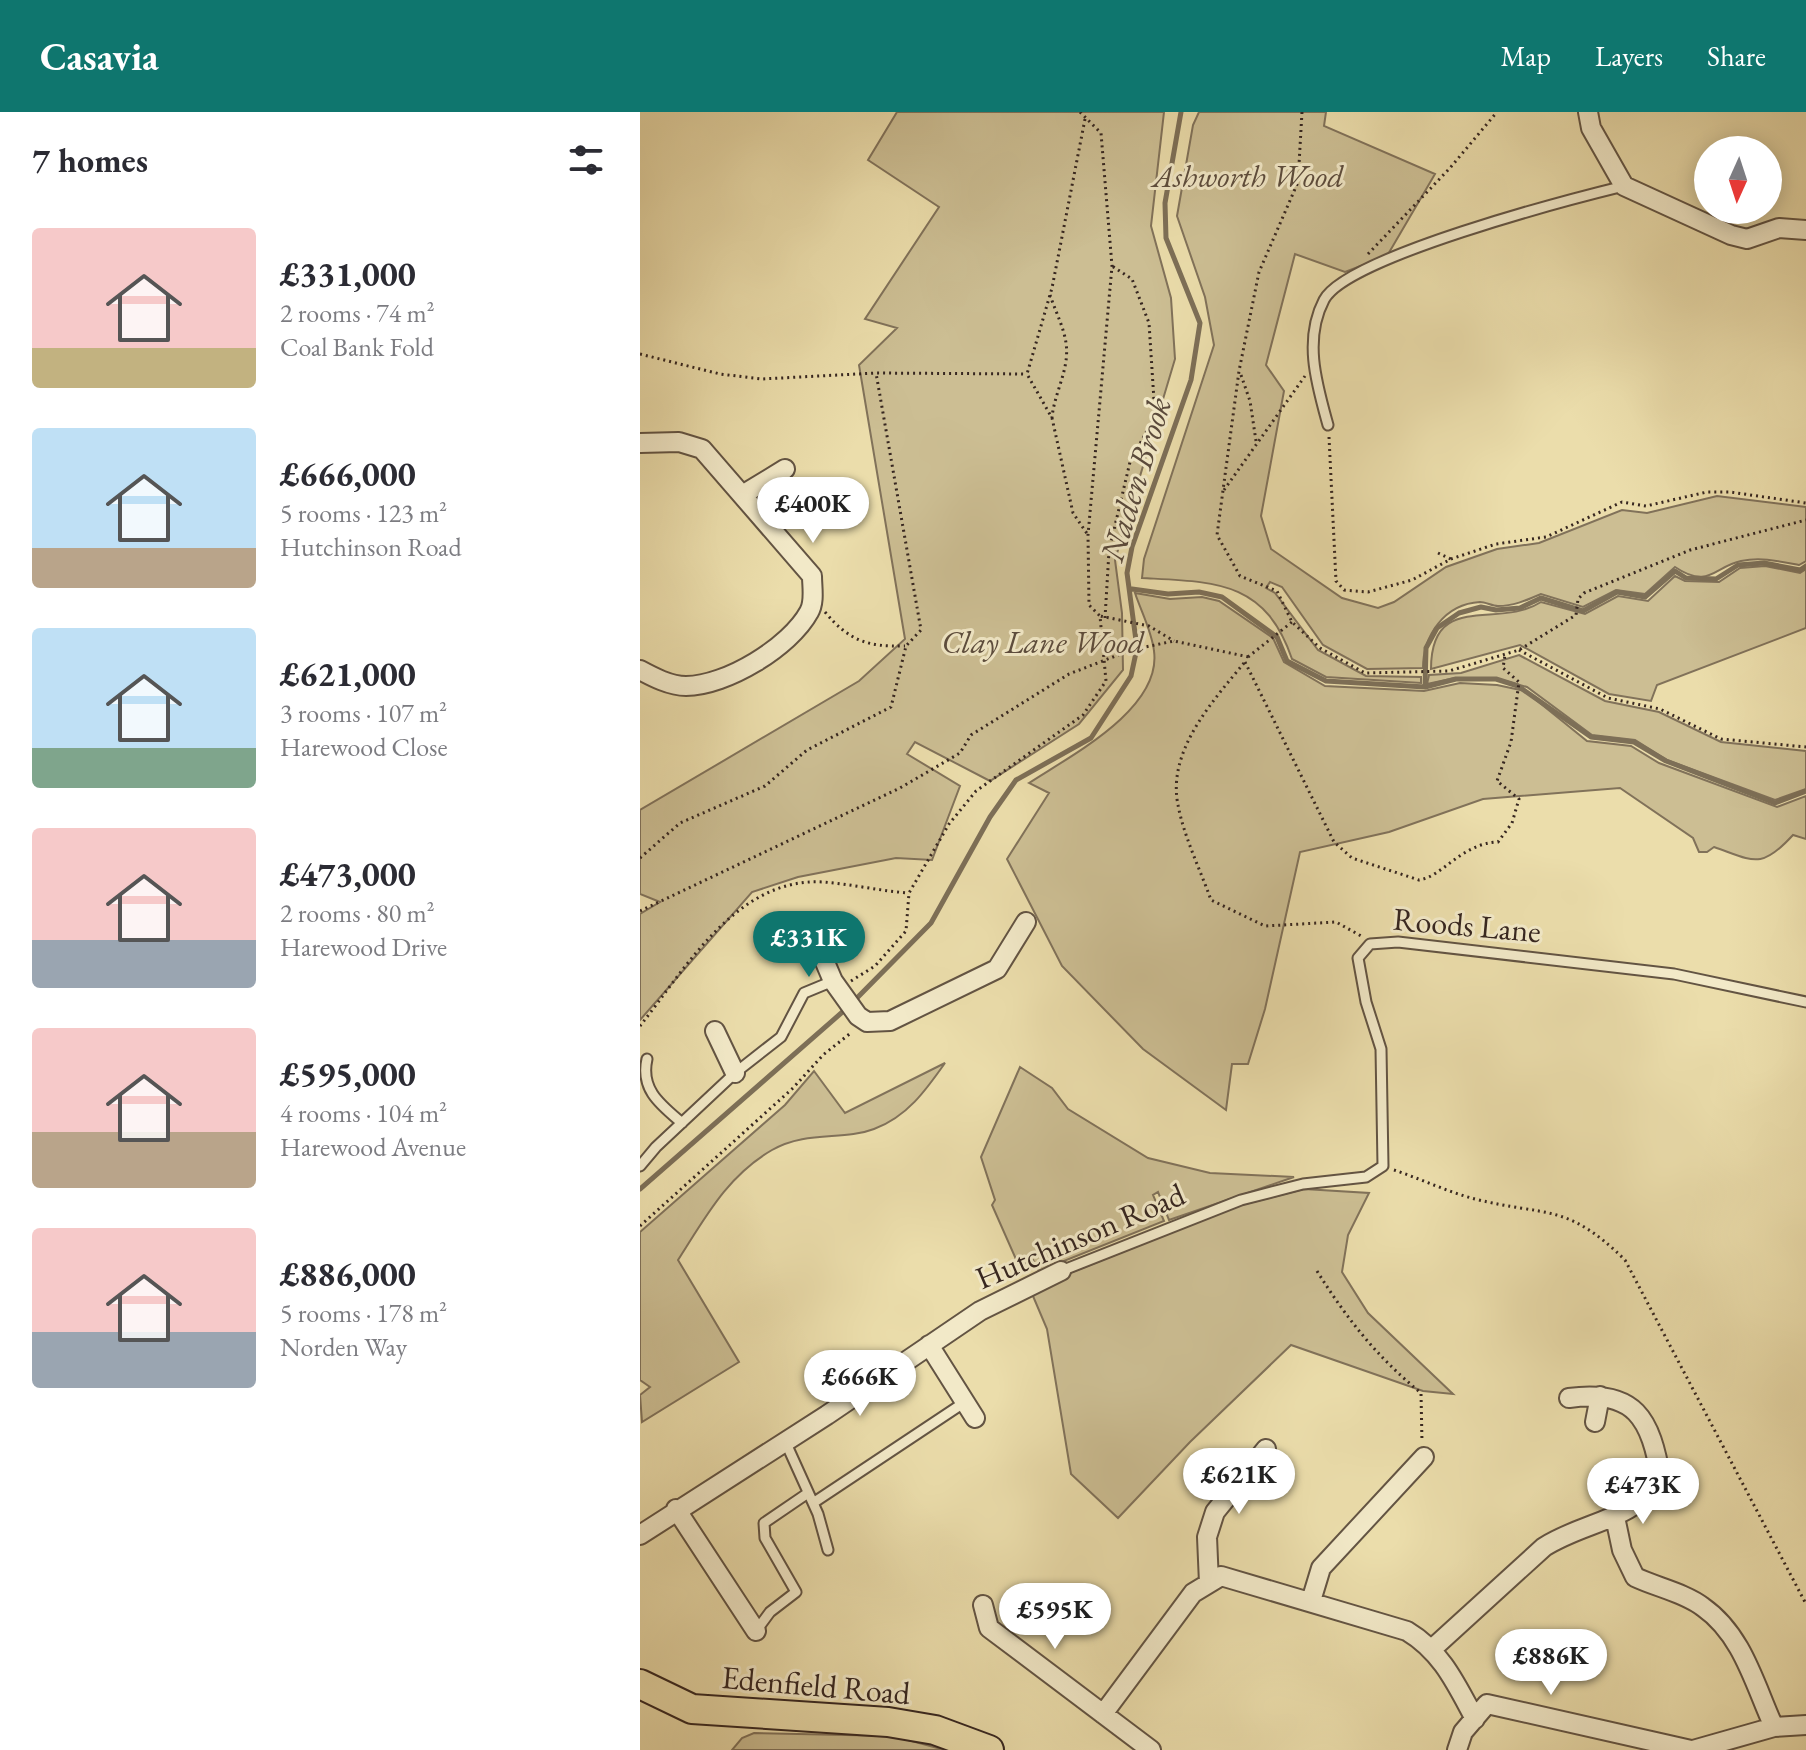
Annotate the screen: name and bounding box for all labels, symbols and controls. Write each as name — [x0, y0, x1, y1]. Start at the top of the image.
text: Casavia — [40, 32, 159, 81]
text: Map — [1501, 38, 1551, 74]
text: Layers — [1595, 38, 1663, 74]
text: Share — [1707, 38, 1766, 74]
north arrow — [1694, 136, 1782, 224]
map controls — [1694, 136, 1782, 224]
text: 7 homes — [32, 138, 148, 182]
icon: filters — [564, 138, 608, 182]
park label: Ashworth Wood — [1150, 155, 1344, 197]
text: £331,000 — [280, 252, 416, 296]
icon: home — [96, 260, 192, 356]
text: 2 rooms · 74 m² — [280, 296, 435, 330]
text: Coal Bank Fold — [280, 330, 434, 364]
water label: Naden Brook — [1089, 391, 1181, 568]
text: £666,000 — [280, 452, 416, 496]
icon: home — [96, 460, 192, 556]
pin: £400K — [757, 477, 869, 545]
text: £400K — [775, 486, 851, 520]
text: 5 rooms · 123 m² — [280, 496, 447, 530]
text: Hutchinson Road — [280, 530, 462, 564]
park label: Clay Lane Wood — [941, 621, 1145, 663]
text: £621,000 — [280, 652, 416, 696]
icon: home — [96, 660, 192, 756]
text: 3 rooms · 107 m² — [280, 696, 447, 730]
text: Harewood Close — [280, 730, 448, 764]
text: £473,000 — [280, 852, 416, 896]
icon: home — [96, 860, 192, 956]
text: 2 rooms · 80 m² — [280, 896, 435, 930]
street label: Roods Lane — [1391, 898, 1543, 952]
pin: £331K — [753, 911, 865, 979]
text: £331K — [771, 920, 847, 954]
text: Harewood Drive — [280, 930, 447, 964]
text: £595,000 — [280, 1052, 416, 1096]
icon: home — [96, 1060, 192, 1156]
text: 4 rooms · 104 m² — [280, 1096, 447, 1130]
text: Harewood Avenue — [280, 1130, 466, 1164]
street label: Hutchinson Road — [969, 1173, 1192, 1299]
text: £886,000 — [280, 1252, 416, 1296]
icon: home — [96, 1260, 192, 1356]
text: 5 rooms · 178 m² — [280, 1296, 447, 1330]
text: Norden Way — [280, 1330, 407, 1364]
pin: £666K — [804, 1350, 916, 1418]
text: £666K — [822, 1359, 898, 1393]
pin: £621K — [1183, 1448, 1295, 1516]
text: £621K — [1201, 1457, 1277, 1491]
pin: £473K — [1587, 1458, 1699, 1526]
text: £473K — [1605, 1467, 1681, 1501]
pin: £595K — [999, 1583, 1111, 1651]
text: £595K — [1017, 1592, 1093, 1626]
pin: £886K — [1495, 1629, 1607, 1697]
text: £886K — [1513, 1638, 1589, 1672]
street label: Edenfield Road — [720, 1656, 913, 1714]

